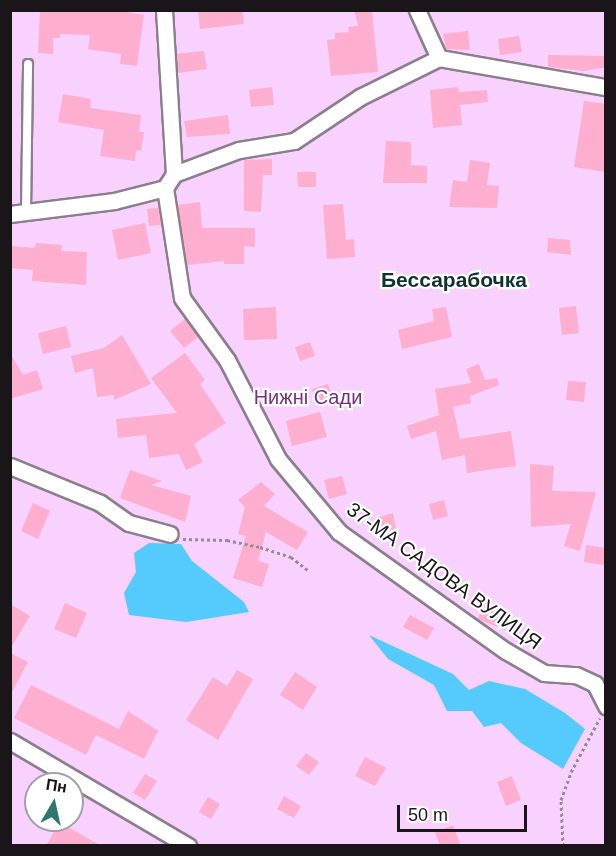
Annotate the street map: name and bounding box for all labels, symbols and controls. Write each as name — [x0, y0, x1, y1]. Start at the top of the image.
district label: Бессарабочка — [381, 267, 527, 293]
park label: Нижні Сади — [254, 385, 362, 409]
street label: 37-МА САДОВА ВУЛИЦЯ — [342, 497, 546, 655]
north arrow — [24, 772, 84, 832]
text: Пн — [45, 776, 68, 796]
scale bar — [400, 793, 530, 831]
text: 50 m — [408, 805, 448, 825]

